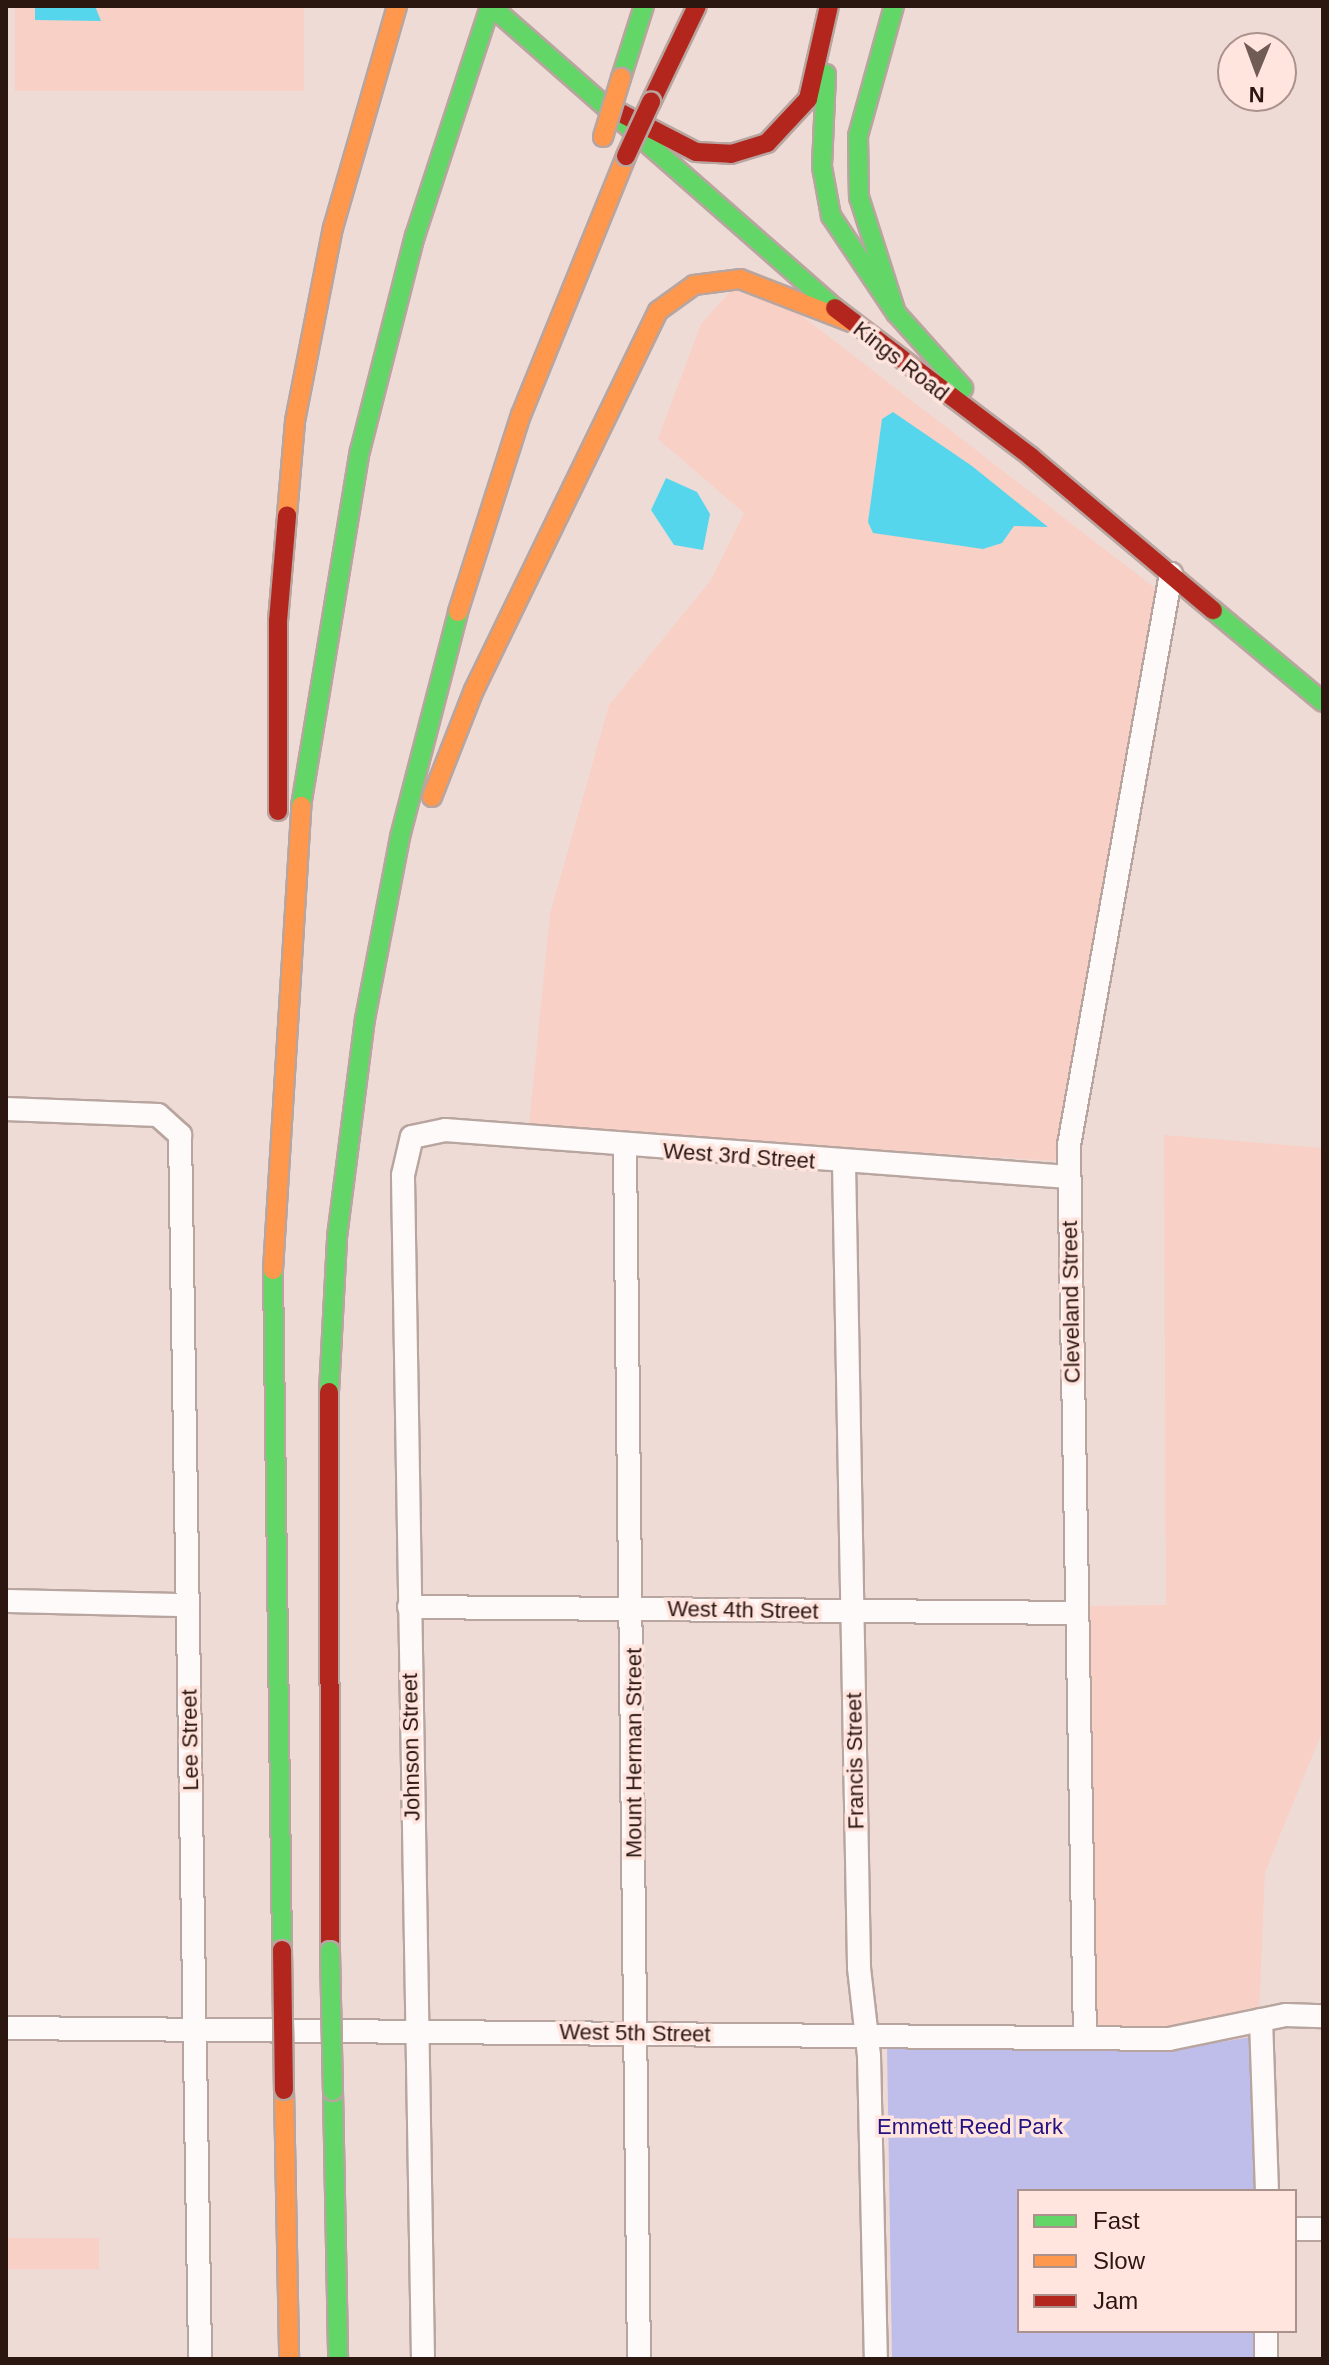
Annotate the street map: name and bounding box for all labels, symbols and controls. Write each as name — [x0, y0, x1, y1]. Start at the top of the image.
north arrow — [1217, 32, 1297, 112]
text: N — [1248, 82, 1265, 107]
street label: Kings Road — [848, 316, 954, 406]
street label: West 3rd Street — [662, 1138, 816, 1174]
street label: Cleveland Street — [1056, 1220, 1086, 1384]
street label: West 4th Street — [667, 1595, 819, 1625]
street label: Mount Herman Street — [621, 1648, 647, 1858]
street label: Johnson Street — [397, 1673, 425, 1821]
street label: Lee Street — [176, 1689, 204, 1791]
street label: Francis Street — [841, 1692, 869, 1830]
street label: West 5th Street — [559, 2018, 711, 2048]
park label: Emmett Reed Park — [877, 2114, 1063, 2140]
legend — [1017, 2189, 1297, 2333]
text: Fast — [1093, 2207, 1140, 2234]
text: Slow — [1093, 2247, 1145, 2274]
text: Jam — [1093, 2287, 1138, 2314]

